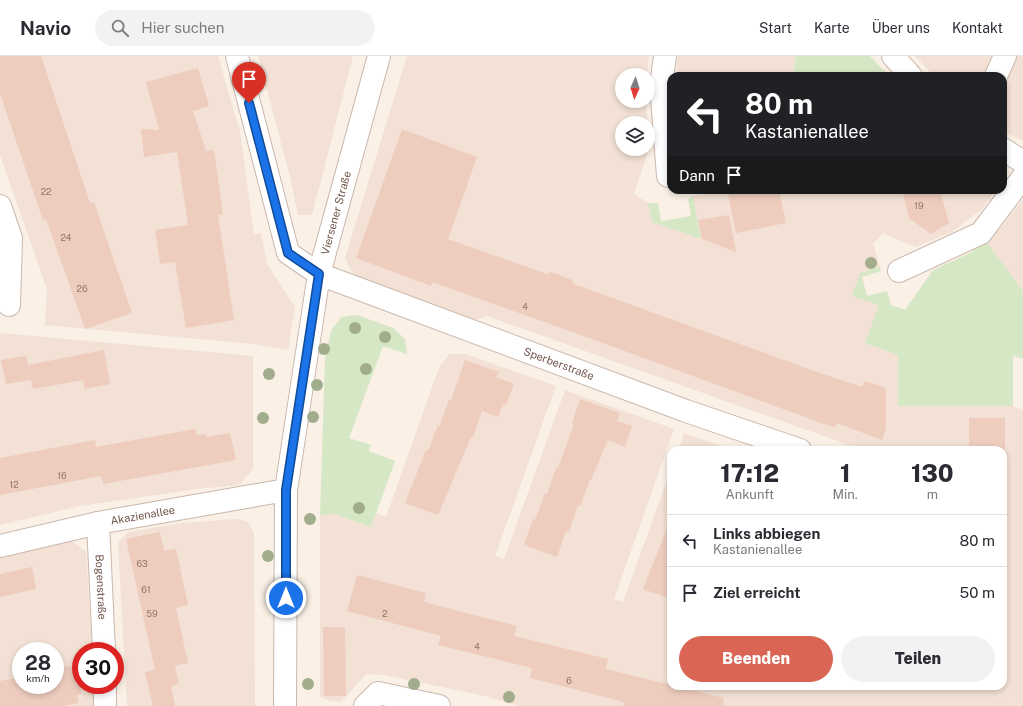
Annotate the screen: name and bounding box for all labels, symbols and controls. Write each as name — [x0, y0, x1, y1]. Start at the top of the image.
search box — [95, 10, 375, 46]
text: Navio — [20, 17, 71, 39]
icon: search — [109, 17, 131, 39]
text: Hier suchen — [141, 19, 225, 36]
text: Start — [759, 20, 792, 36]
text: Karte — [814, 20, 850, 36]
text: Über uns — [872, 20, 930, 36]
text: Kontakt — [952, 20, 1003, 36]
pin — [232, 62, 266, 103]
icon: arrive — [238, 68, 260, 90]
north arrow — [615, 68, 655, 108]
map controls — [615, 68, 655, 156]
text: 80 m — [745, 87, 813, 120]
icon: left — [679, 88, 731, 140]
button: layers — [615, 116, 655, 156]
text: Kastanienallee — [745, 121, 869, 142]
icon: arrive — [723, 164, 745, 186]
text: Dann — [679, 167, 715, 184]
street label: Viersener Straße — [319, 170, 353, 256]
house number: 22 — [41, 186, 51, 197]
house number: 19 — [914, 200, 924, 211]
house number: 24 — [60, 232, 72, 243]
house number: 26 — [77, 283, 88, 294]
house number: 4 — [522, 301, 528, 312]
street label: Sperberstraße — [522, 345, 596, 382]
text: 17:12 — [720, 459, 779, 487]
text: 1 — [840, 459, 850, 487]
text: 130 — [911, 459, 954, 487]
house number: 16 — [57, 470, 67, 481]
house number: 12 — [9, 479, 19, 490]
text: Ankunft — [725, 487, 774, 502]
text: Min. — [833, 487, 858, 502]
text: m — [927, 487, 938, 502]
street label: Akazienallee — [109, 504, 176, 527]
text: Links abbiegen — [713, 525, 820, 542]
icon: left — [679, 530, 701, 552]
text: 80 m — [960, 532, 995, 549]
text: Kastanienallee — [713, 542, 802, 557]
street label: Bogenstraße — [93, 554, 109, 620]
house number: 63 — [136, 558, 148, 569]
position arrow — [265, 577, 307, 619]
icon: arrive — [679, 582, 701, 604]
house number: 61 — [141, 584, 151, 595]
text: Ziel erreicht — [713, 584, 800, 601]
text: 50 m — [960, 584, 995, 601]
house number: 59 — [146, 608, 158, 619]
house number: 2 — [382, 608, 388, 619]
button: Beenden — [679, 636, 833, 682]
button: Teilen — [841, 636, 995, 682]
house number: 4 — [474, 641, 480, 652]
speed limit sign: 30 — [72, 642, 124, 694]
text: 28 — [25, 651, 51, 675]
text: km/h — [26, 672, 50, 684]
house number: 6 — [566, 675, 572, 686]

